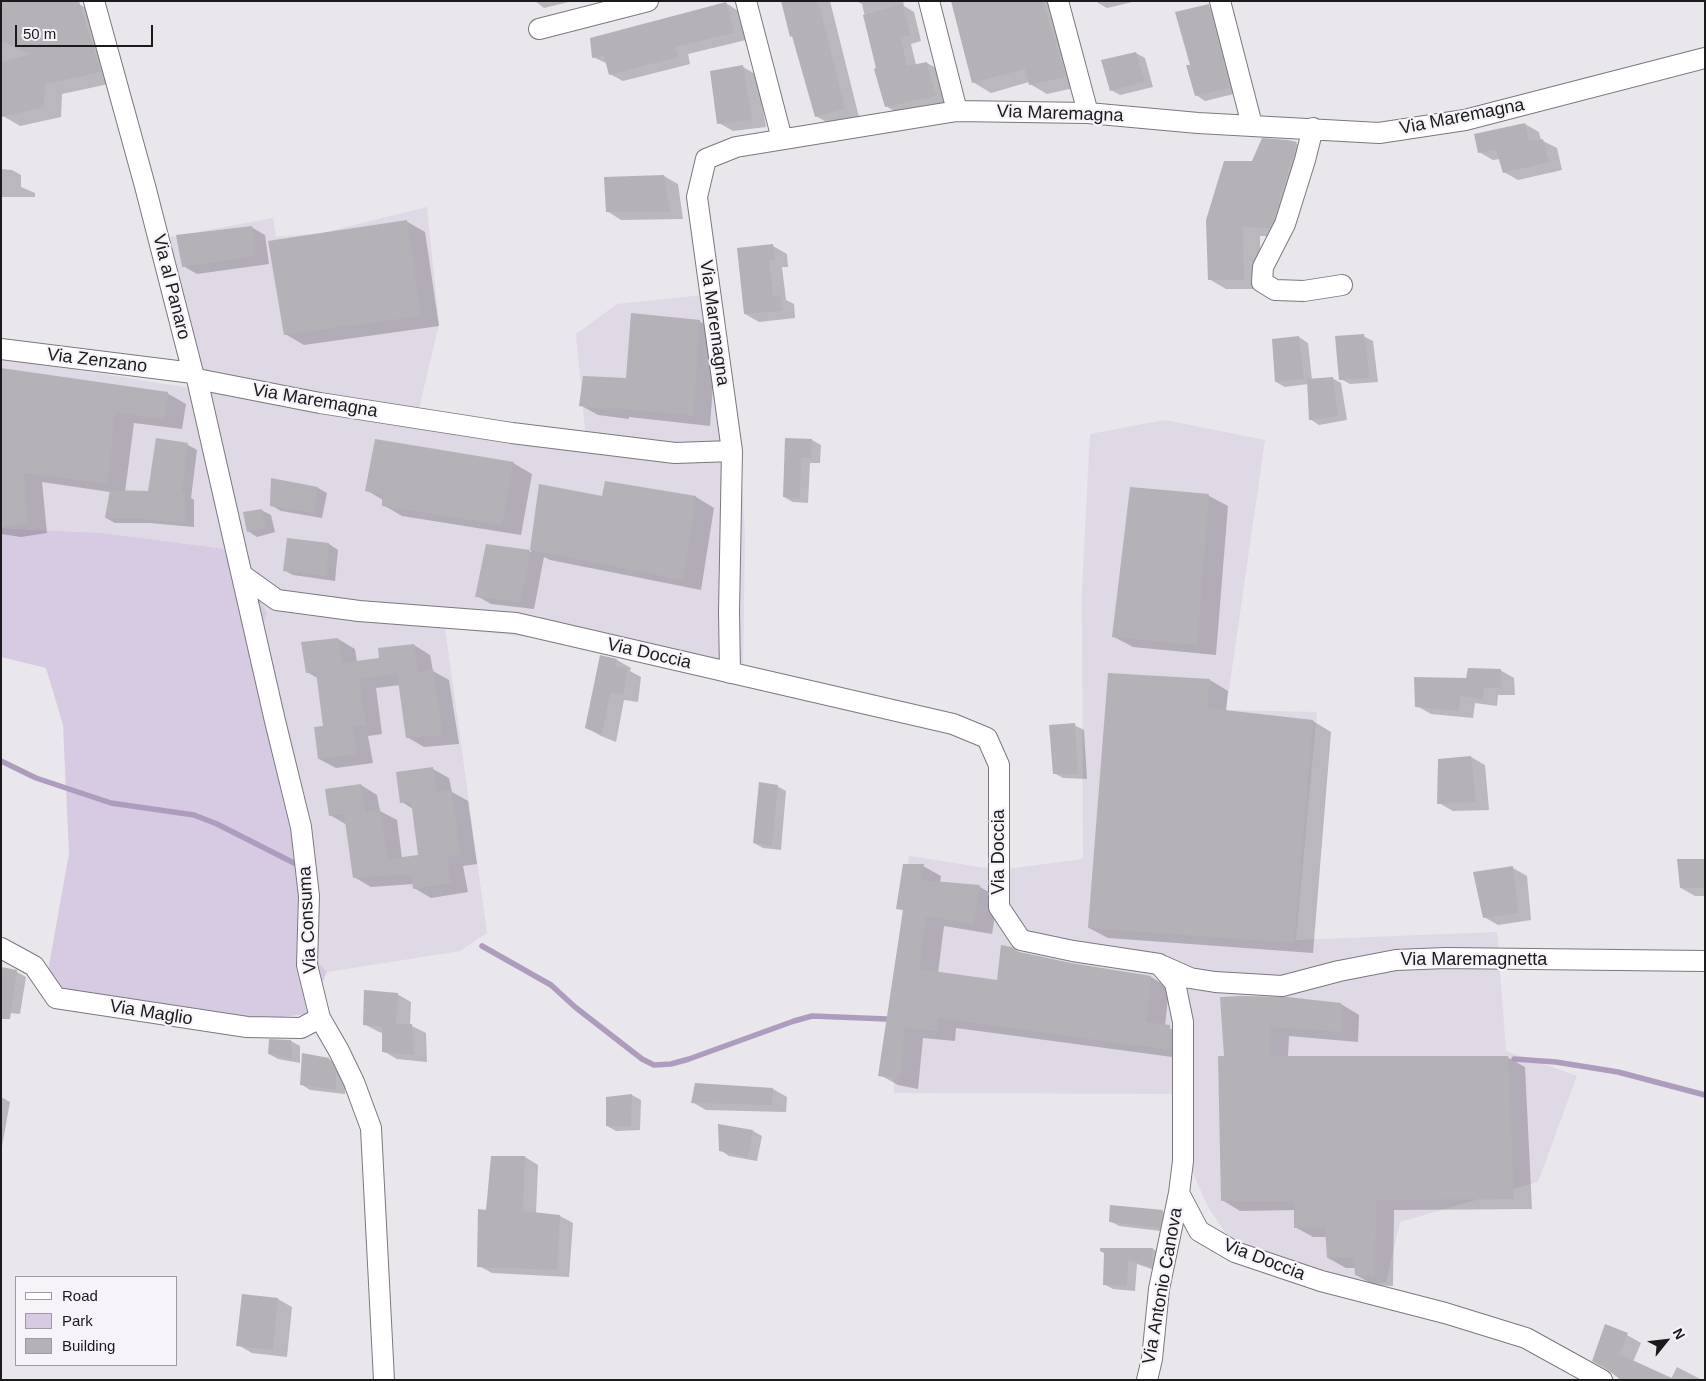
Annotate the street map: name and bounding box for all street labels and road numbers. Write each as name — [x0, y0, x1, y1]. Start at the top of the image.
street label: Via Maremagna — [1398, 94, 1526, 140]
street label: Via Maremagna — [996, 101, 1124, 127]
street label: Via al Panaro — [147, 232, 195, 342]
street label: Via Maremagna — [694, 259, 734, 387]
street label: Via Zenzano — [46, 344, 148, 378]
street label: Via Maremagna — [251, 379, 379, 423]
street label: Via Doccia — [605, 634, 693, 674]
street label: Via Doccia — [988, 809, 1010, 895]
street label: Via Consuma — [294, 866, 322, 974]
street label: Via Maremagnetta — [1401, 949, 1547, 971]
street label: Via Maglio — [108, 996, 194, 1030]
street label: Via Antonio Canova — [1139, 1206, 1187, 1366]
street label: Via Doccia — [1220, 1235, 1308, 1285]

